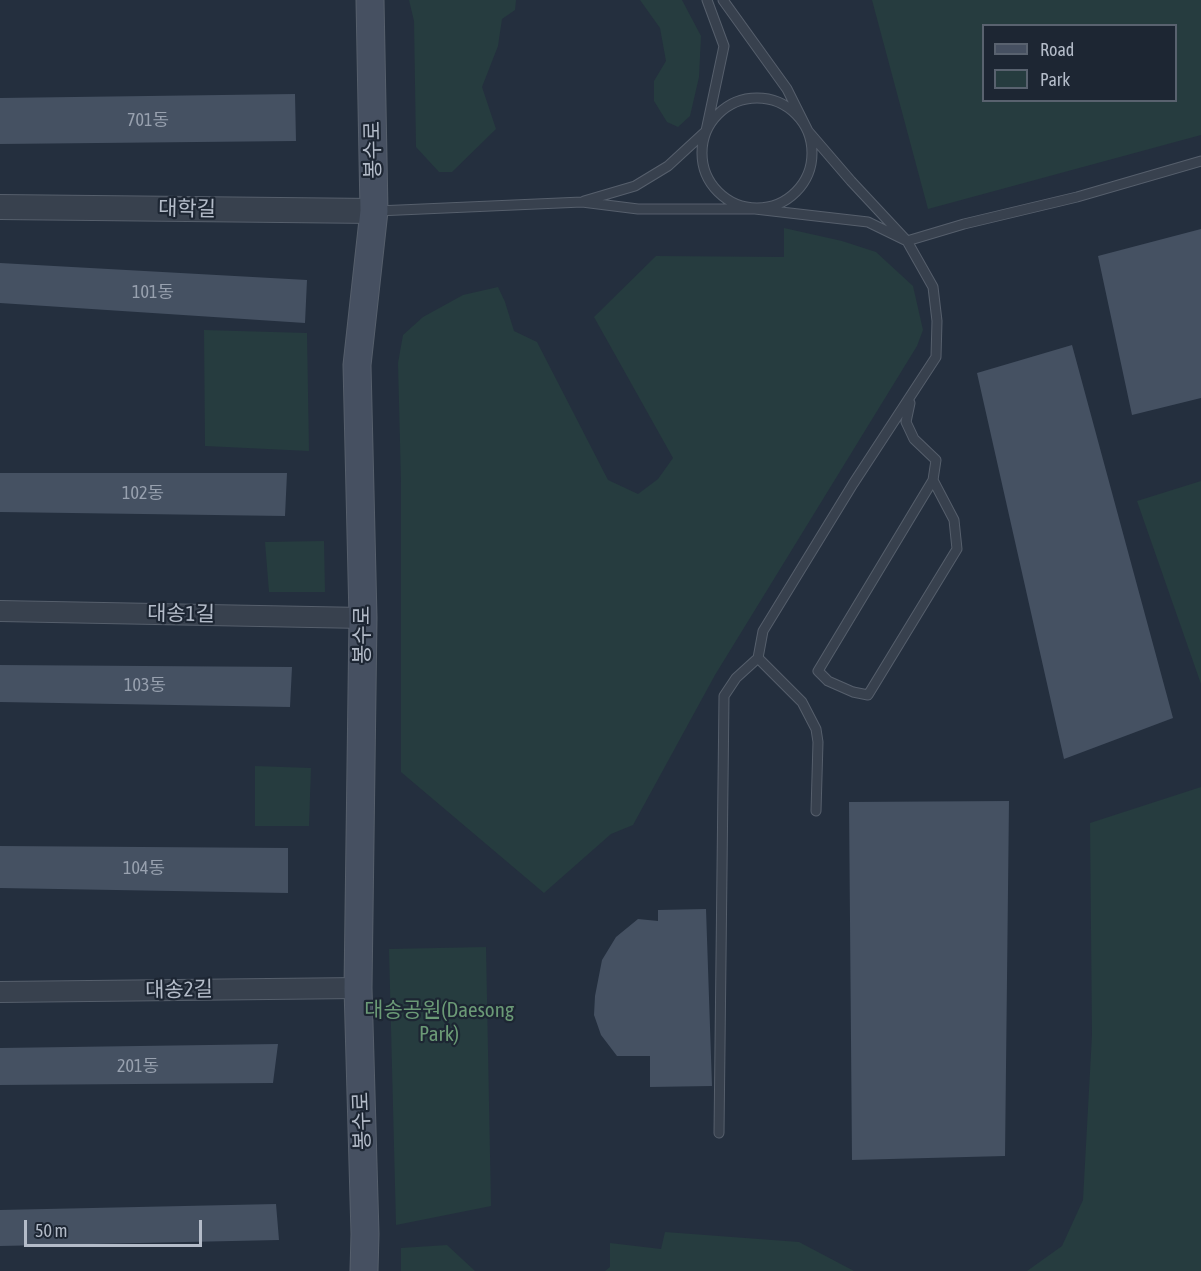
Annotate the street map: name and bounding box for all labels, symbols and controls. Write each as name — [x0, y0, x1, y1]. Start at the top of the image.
legend — [982, 24, 1177, 102]
text: Road — [1040, 39, 1074, 60]
text: Park — [1040, 69, 1070, 90]
house number: 701동 — [127, 109, 169, 131]
street label: 봉수로 — [360, 121, 386, 179]
street label: 대학길 — [158, 196, 216, 222]
house number: 101동 — [132, 281, 174, 303]
house number: 102동 — [122, 482, 164, 504]
street label: 대송1길 — [147, 601, 215, 627]
street label: 봉수로 — [349, 606, 375, 664]
house number: 103동 — [124, 674, 166, 696]
house number: 104동 — [123, 857, 165, 879]
street label: 대송2길 — [145, 977, 213, 1003]
park label: 대송공원(Daesong Park) — [364, 997, 514, 1047]
house number: 201동 — [117, 1055, 159, 1077]
street label: 봉수로 — [348, 1092, 376, 1150]
scale bar — [27, 1208, 206, 1246]
text: 50 m — [35, 1220, 67, 1241]

